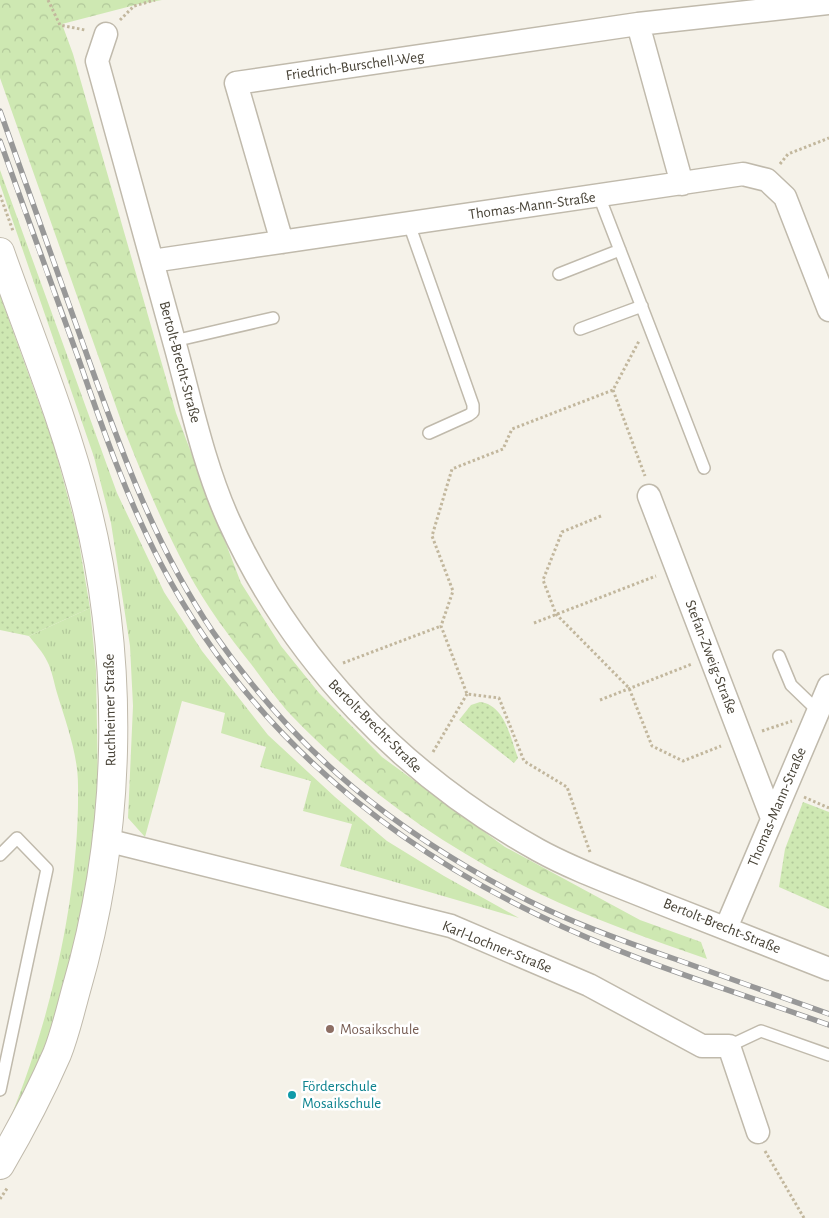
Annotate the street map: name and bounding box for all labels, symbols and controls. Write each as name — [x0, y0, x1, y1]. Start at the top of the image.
street label: Friedrich-Burschell-Weg — [285, 49, 426, 83]
street label: Thomas-Mann-Straße — [468, 190, 596, 222]
street label: Bertolt-Brecht-Straße — [157, 300, 203, 424]
street label: Stefan-Zweig-Straße — [682, 598, 740, 716]
street label: Ruchheimer Straße — [102, 654, 118, 766]
street label: Bertolt-Brecht-Straße — [325, 676, 425, 776]
street label: Thomas-Mann-Straße — [745, 745, 809, 869]
street label: Bertolt-Brecht-Straße — [661, 896, 783, 956]
street label: Karl-Lochner-Straße — [440, 918, 554, 976]
place label: Mosaikschule — [340, 1022, 419, 1037]
marker: Mosaikschule — [324, 1023, 336, 1035]
place label: Förderschule Mosaikschule — [302, 1079, 381, 1111]
marker: Förderschule Mosaikschule — [286, 1089, 298, 1101]

